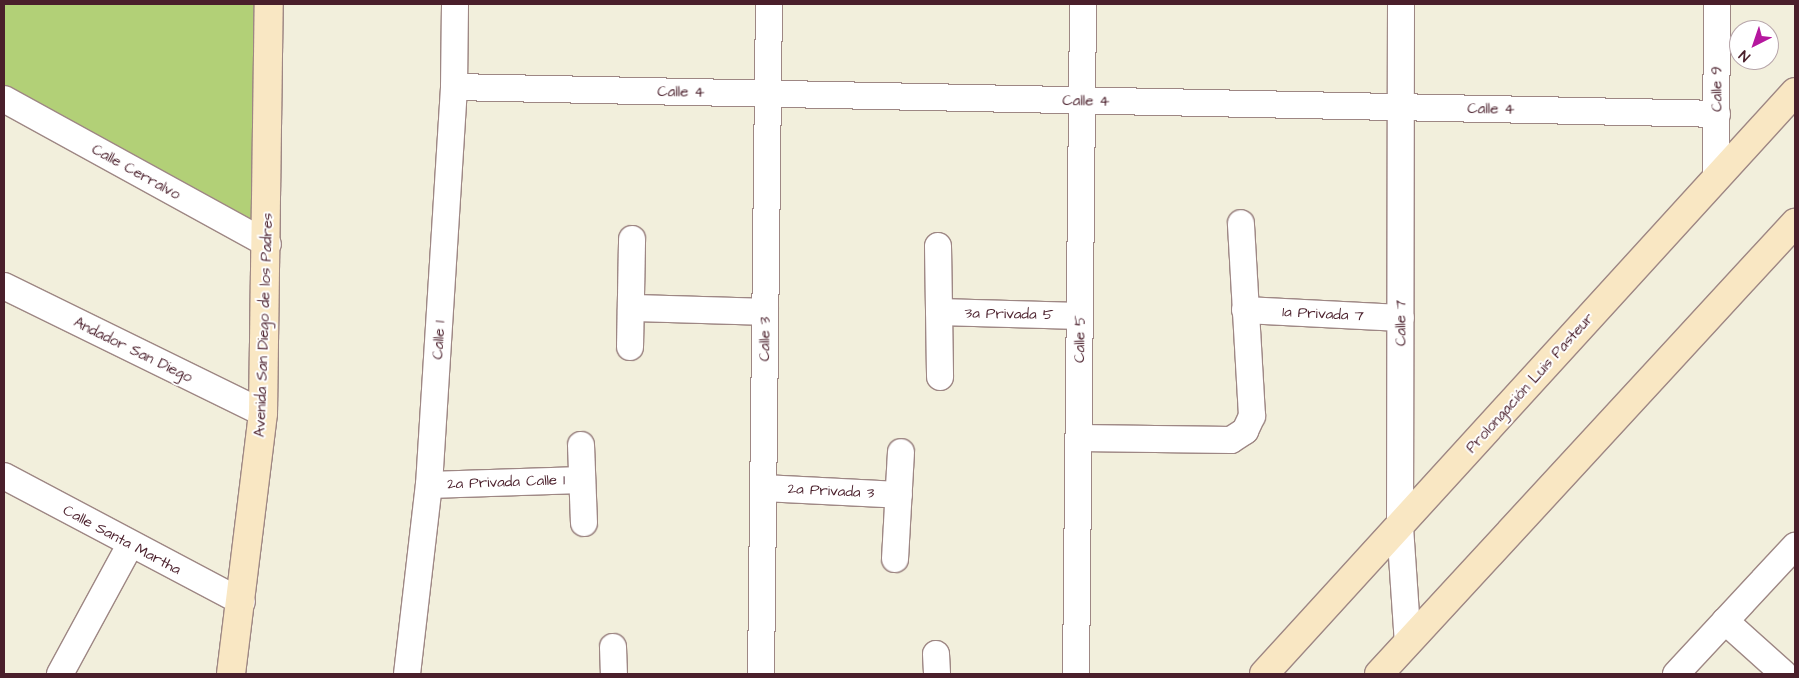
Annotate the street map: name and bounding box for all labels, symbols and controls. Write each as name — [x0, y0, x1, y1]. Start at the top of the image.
north arrow — [1729, 20, 1779, 70]
text: N — [1735, 45, 1755, 66]
street label: Calle 9 — [1708, 66, 1726, 112]
street label: Calle 4 — [657, 83, 705, 101]
street label: Calle 4 — [1062, 92, 1110, 110]
street label: Calle 4 — [1467, 100, 1515, 118]
street label: Calle Cerralvo — [89, 140, 183, 204]
street label: Avenida San Diego de los Padres — [251, 212, 277, 438]
street label: Calle 7 — [1392, 300, 1410, 346]
street label: 1a Privada 7 — [1282, 303, 1364, 325]
street label: 3a Privada 5 — [964, 304, 1054, 324]
street label: Prolongación Luis Pasteur — [1462, 309, 1598, 457]
street label: Andador San Diego — [71, 313, 195, 387]
street label: Calle 5 — [1071, 315, 1089, 363]
street label: Calle 3 — [756, 316, 774, 362]
street label: Calle 1 — [429, 320, 449, 360]
street label: 2a Privada Calle 1 — [447, 471, 565, 493]
street label: 2a Privada 3 — [787, 480, 875, 502]
street label: Calle Santa Martha — [60, 501, 184, 579]

